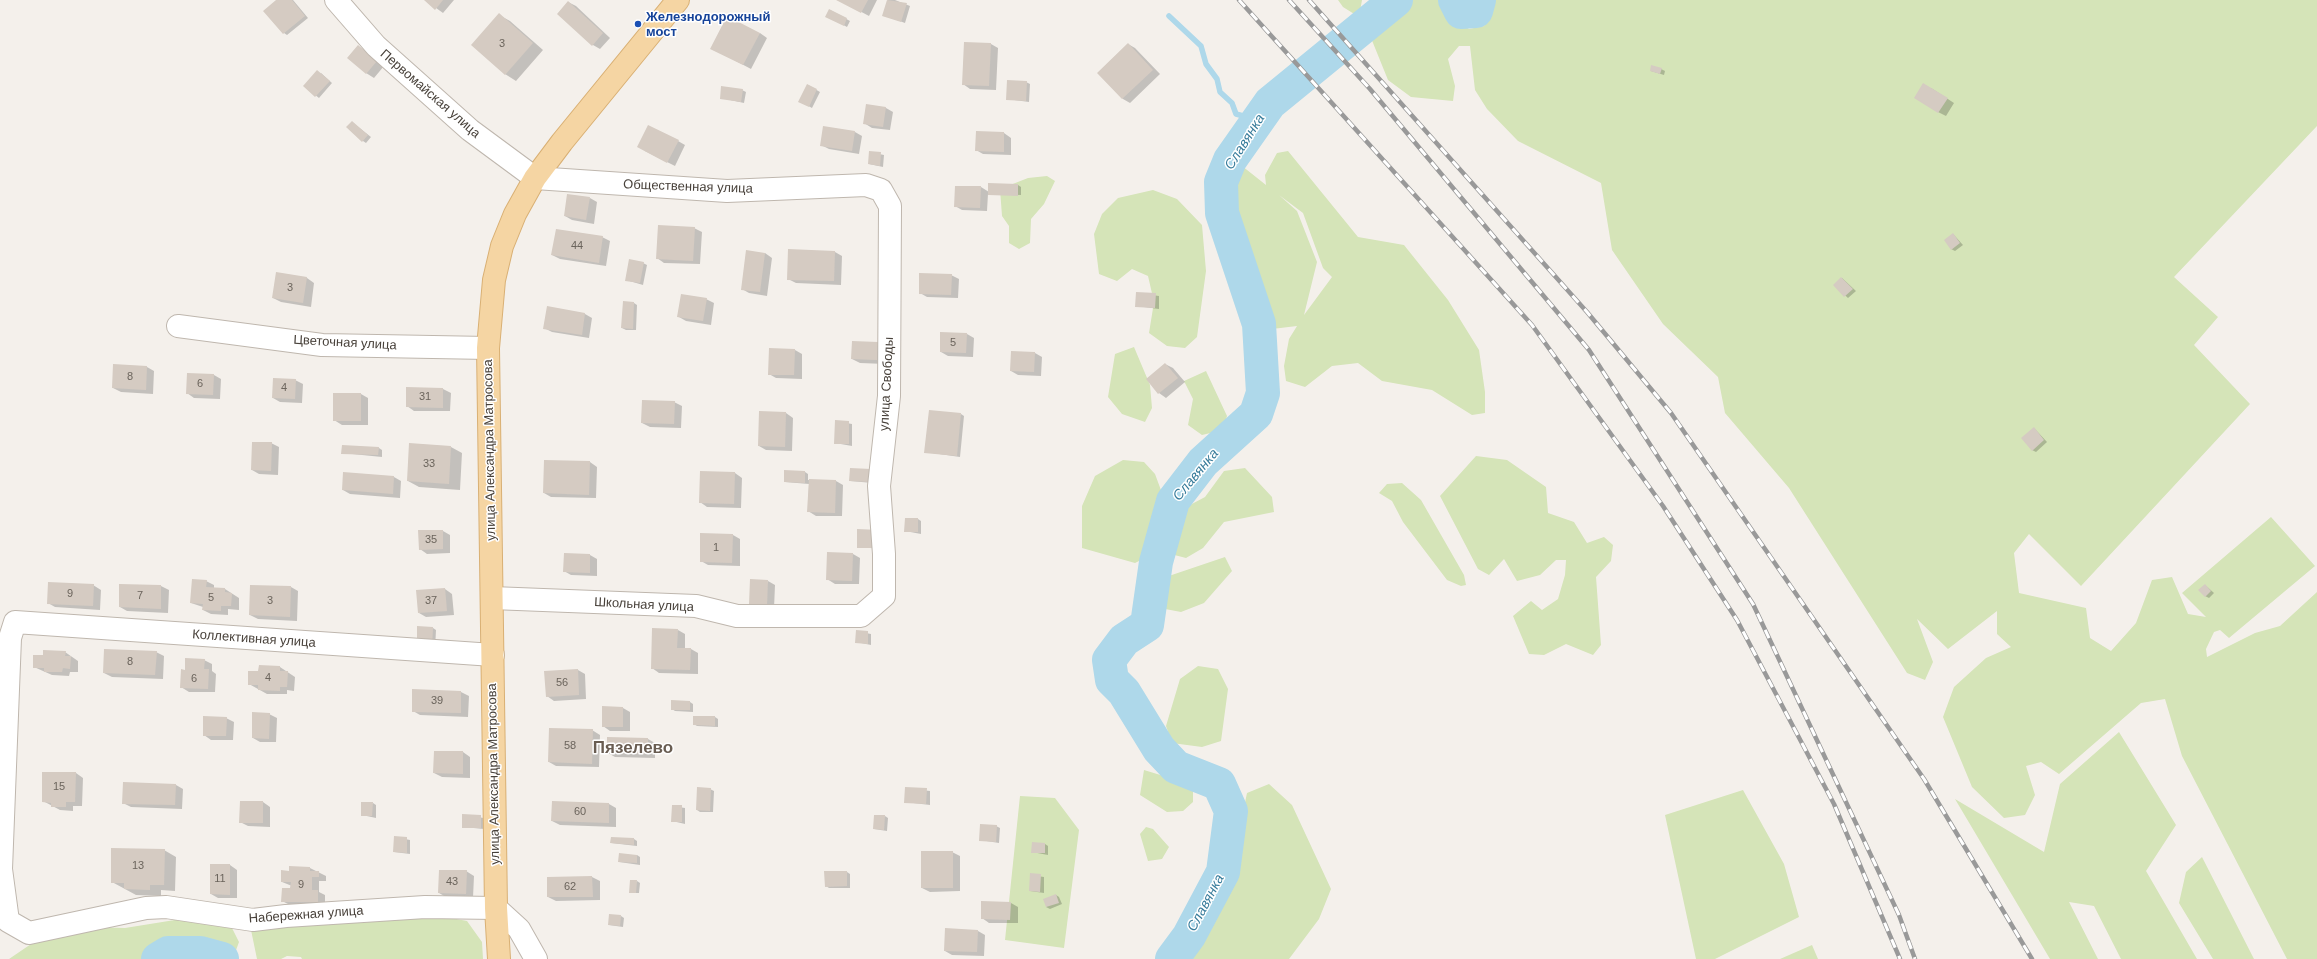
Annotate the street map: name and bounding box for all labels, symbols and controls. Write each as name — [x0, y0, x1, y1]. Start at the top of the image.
place label: Железнодорожный мост — [646, 9, 770, 40]
marker: Железнодорожный мост — [633, 19, 643, 29]
house number: 3 — [499, 37, 505, 51]
street label: Первомайская улица — [377, 46, 483, 142]
water label: Славянка — [1221, 111, 1269, 173]
street label: Общественная улица — [623, 177, 753, 197]
house number: 44 — [571, 239, 583, 253]
house number: 3 — [287, 281, 293, 295]
street label: Цветочная улица — [293, 333, 397, 353]
house number: 5 — [950, 336, 956, 350]
street label: улица Свободы — [877, 337, 897, 431]
street label: улица Александра Матросова — [481, 359, 499, 541]
house number: 8 — [127, 370, 133, 384]
house number: 6 — [197, 377, 203, 391]
house number: 4 — [281, 381, 287, 395]
house number: 31 — [419, 390, 431, 404]
water label: Славянка — [1170, 446, 1222, 504]
house number: 33 — [423, 457, 435, 471]
house number: 35 — [425, 533, 437, 547]
house number: 1 — [713, 541, 719, 555]
house number: 9 — [67, 587, 73, 601]
house number: 7 — [137, 589, 143, 603]
house number: 5 — [208, 591, 214, 605]
house number: 3 — [267, 594, 273, 608]
house number: 37 — [425, 594, 437, 608]
street label: Школьная улица — [594, 595, 694, 615]
street label: Коллективная улица — [192, 627, 316, 651]
house number: 8 — [127, 655, 133, 669]
house number: 4 — [265, 671, 271, 685]
house number: 6 — [191, 672, 197, 686]
house number: 56 — [556, 676, 568, 690]
street label: улица Александра Матросова — [485, 683, 503, 865]
house number: 39 — [431, 694, 443, 708]
district label: Пязелево — [593, 738, 673, 758]
house number: 58 — [564, 739, 576, 753]
house number: 15 — [53, 780, 65, 794]
house number: 60 — [574, 805, 586, 819]
house number: 13 — [132, 859, 144, 873]
house number: 11 — [214, 872, 226, 886]
water label: Славянка — [1184, 872, 1228, 934]
house number: 43 — [446, 875, 458, 889]
house number: 9 — [298, 878, 304, 892]
house number: 62 — [564, 880, 576, 894]
street label: Набережная улица — [248, 903, 364, 927]

